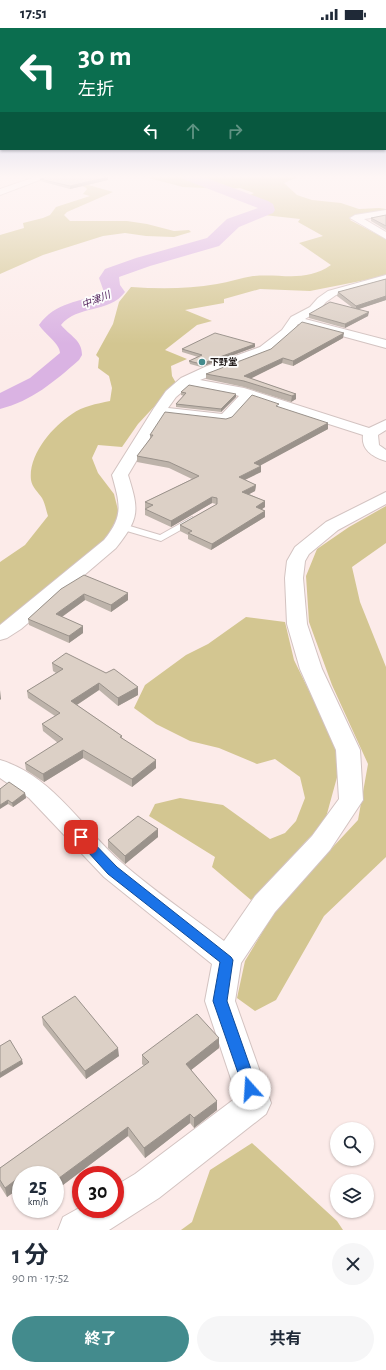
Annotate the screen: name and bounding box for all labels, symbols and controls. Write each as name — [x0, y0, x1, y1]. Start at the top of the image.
text: 17:51 — [20, 6, 47, 21]
text: 30 m — [78, 43, 131, 71]
icon: left — [12, 44, 64, 96]
text: 左折 — [78, 81, 114, 99]
icon: left — [140, 120, 162, 142]
icon: ahead — [182, 120, 204, 142]
icon: right — [224, 120, 246, 142]
water label: 中津川 — [80, 288, 113, 310]
marker: 下野堂 — [197, 357, 207, 367]
place label: 下野堂 — [210, 357, 237, 367]
pin — [64, 820, 98, 854]
icon: arrive — [70, 826, 92, 848]
position arrow — [229, 1068, 271, 1110]
map controls — [330, 1122, 374, 1218]
button: search — [330, 1122, 374, 1166]
speed limit sign: 30 — [72, 1166, 124, 1218]
button: layers — [330, 1174, 374, 1218]
text: 25 — [29, 1177, 47, 1197]
text: km/h — [28, 1197, 48, 1207]
button: close — [332, 1243, 374, 1285]
text: 1 分 — [12, 1244, 48, 1268]
text: 90 m · 17:52 — [12, 1272, 69, 1285]
button: 終了 — [12, 1316, 189, 1362]
button: 共有 — [197, 1316, 374, 1362]

